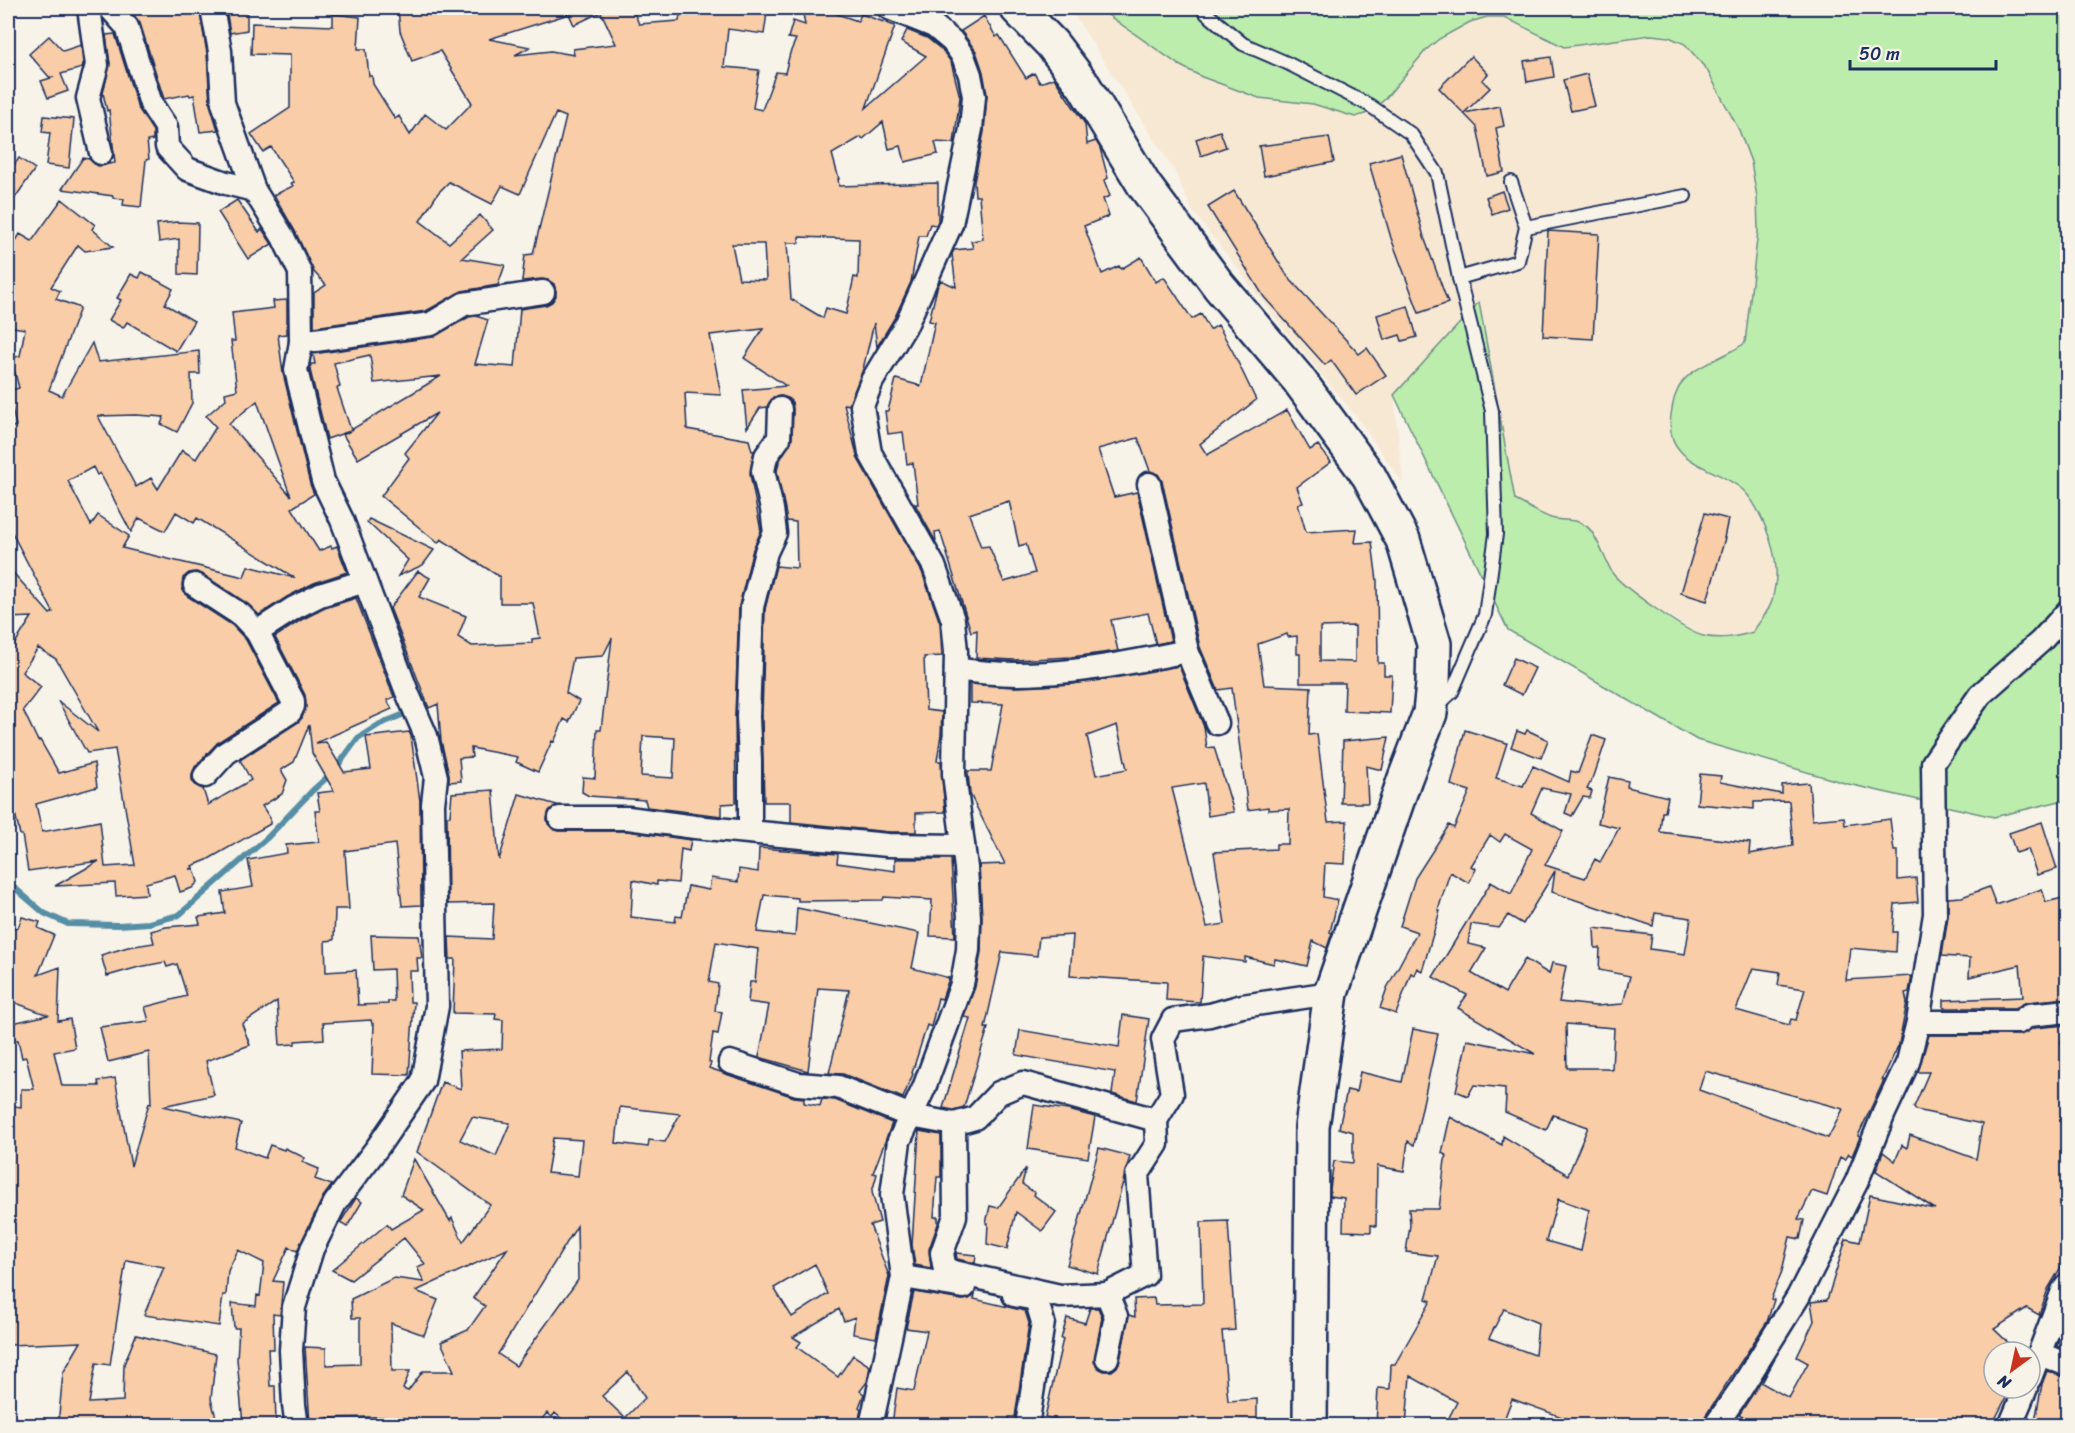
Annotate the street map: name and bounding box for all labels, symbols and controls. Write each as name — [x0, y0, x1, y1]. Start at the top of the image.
scale bar — [1850, 33, 1996, 71]
text: 50 m — [1859, 38, 1900, 70]
north arrow — [1982, 1340, 2042, 1400]
text: N — [1991, 1366, 2017, 1398]

